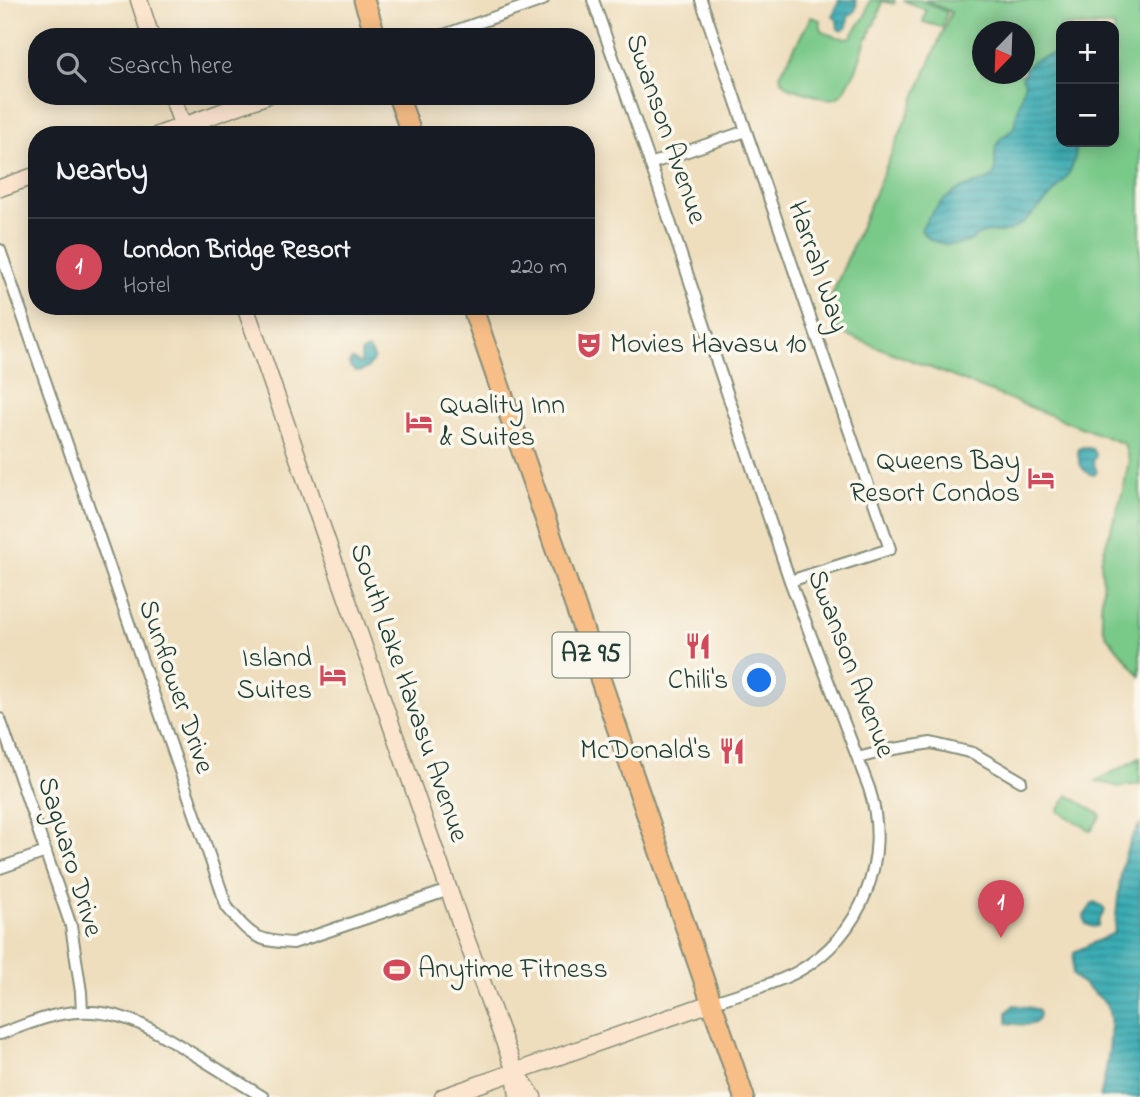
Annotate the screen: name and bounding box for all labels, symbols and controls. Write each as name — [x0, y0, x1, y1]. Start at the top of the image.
north arrow — [972, 21, 1035, 84]
map controls — [1056, 21, 1119, 147]
button: + — [1056, 21, 1119, 84]
search box — [28, 28, 595, 105]
street label: Swanson Avenue — [613, 28, 717, 230]
icon: search — [52, 48, 90, 86]
text: Search here — [108, 48, 233, 86]
button: − — [1056, 84, 1119, 147]
text: Nearby — [56, 150, 148, 194]
street label: Harrah Way — [775, 196, 859, 338]
text: London Bridge Resort — [123, 232, 351, 270]
text: 1 — [75, 251, 83, 284]
text: 220 m — [511, 251, 567, 284]
text: Hotel — [123, 270, 170, 303]
place label: Movies Havasu 10 — [610, 325, 807, 366]
theatre icon: Movies Havasu 10 — [574, 330, 604, 360]
place label: Quality Inn & Suites — [440, 386, 565, 459]
hotel icon: Quality Inn & Suites — [404, 407, 434, 437]
place label: Queens Bay Resort Condos — [850, 442, 1020, 515]
hotel icon: Queens Bay Resort Condos — [1026, 463, 1056, 493]
street label: South Lake Havasu Avenue — [338, 538, 479, 848]
street label: Swanson Avenue — [795, 564, 905, 764]
street label: Sunflower Drive — [126, 595, 224, 780]
restaurant icon: Chili's — [683, 631, 713, 661]
road number: AZ 95 — [552, 632, 630, 678]
place label: Island Suites — [237, 639, 312, 712]
hotel icon: Island Suites — [318, 660, 348, 690]
place label: Chili's — [668, 661, 728, 702]
your location — [742, 663, 776, 697]
place label: McDonald's — [580, 731, 711, 772]
restaurant icon: McDonald's — [717, 736, 747, 766]
street label: Saguaro Drive — [25, 772, 113, 943]
pin: 1 — [978, 880, 1024, 938]
place label: Anytime Fitness — [418, 950, 608, 991]
sports icon: Anytime Fitness — [382, 955, 412, 985]

